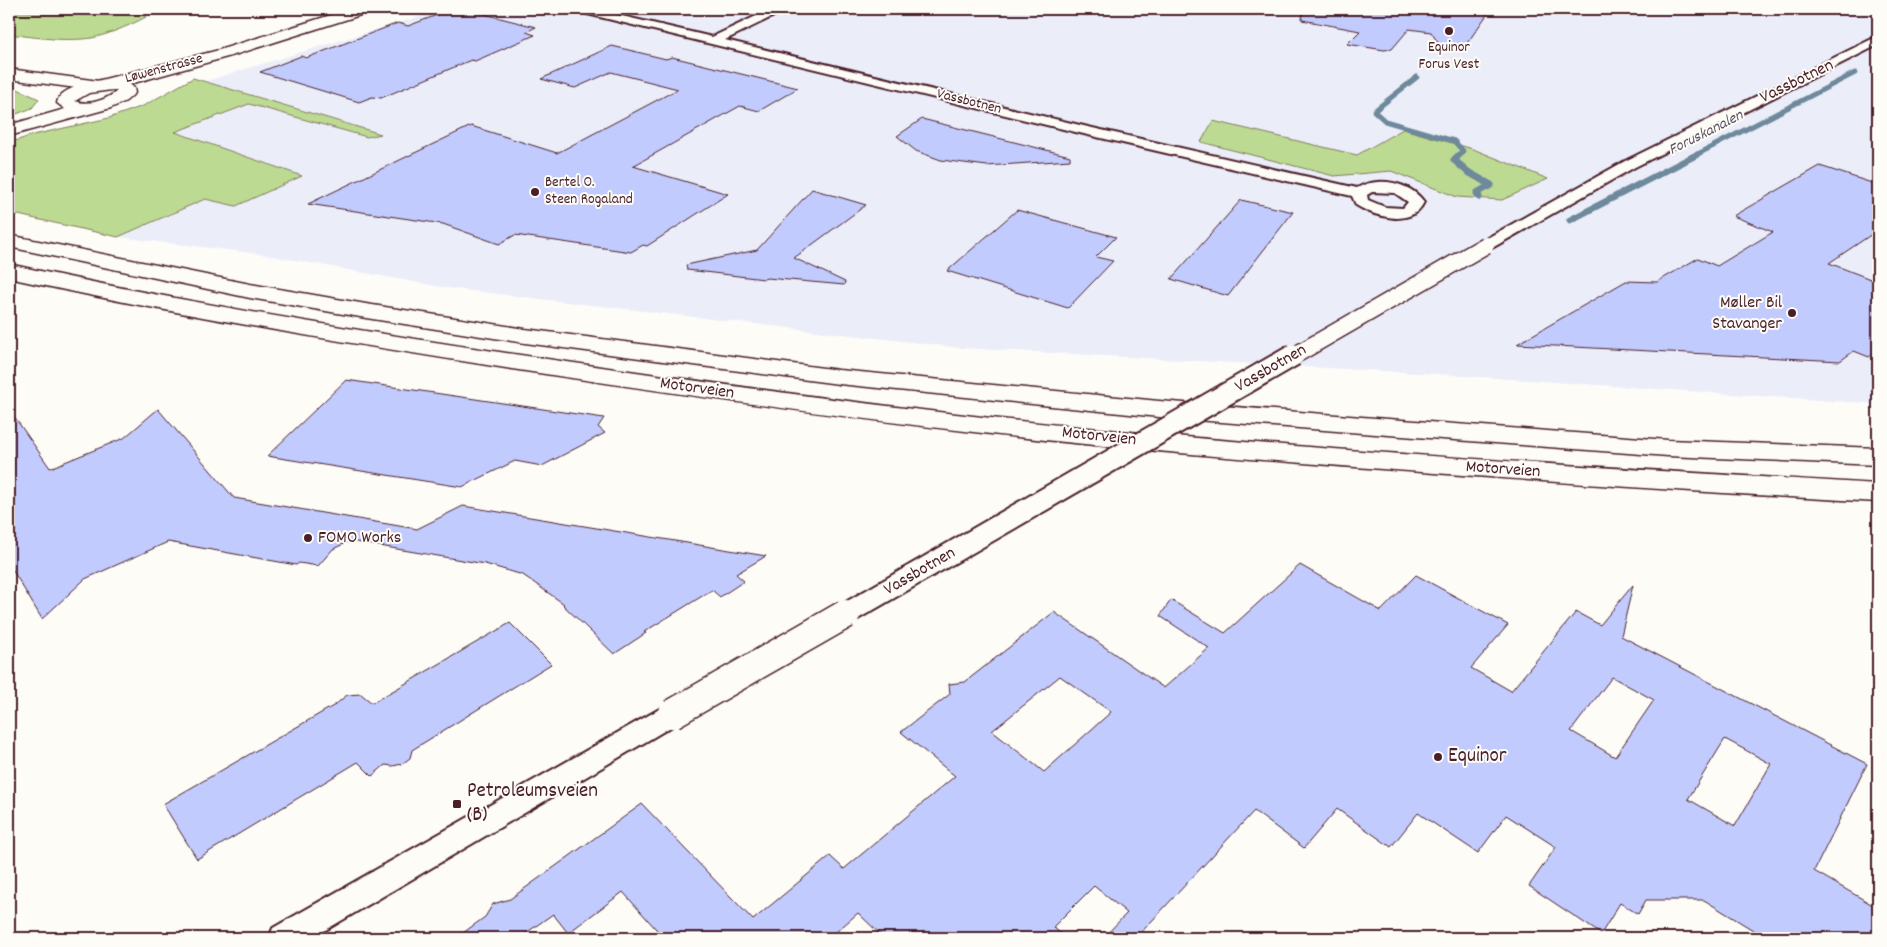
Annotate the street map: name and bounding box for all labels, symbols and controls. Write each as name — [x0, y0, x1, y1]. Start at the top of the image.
marker: Equinor Forus Vest — [1443, 25, 1455, 37]
place label: Equinor Forus Vest — [1419, 37, 1480, 76]
street label: Løwenstrasse — [123, 48, 206, 90]
street label: Vassbotnen — [1756, 53, 1838, 111]
street label: Vassbotnen — [934, 83, 1004, 121]
water label: Foruskanalen — [1665, 104, 1748, 162]
place label: Bertel O. Steen Rogaland — [545, 172, 633, 211]
marker: Bertel O. Steen Rogaland — [529, 186, 541, 198]
place label: Møller Bil Stavanger — [1712, 291, 1783, 337]
marker: Møller Bil Stavanger — [1786, 307, 1798, 319]
street label: Vassbotnen — [1230, 338, 1312, 400]
street label: Motorveien — [658, 371, 736, 407]
street label: Motorveien — [1060, 421, 1138, 453]
street label: Motorveien — [1465, 455, 1541, 485]
place label: FOMO Works — [318, 526, 401, 551]
marker: FOMO Works — [302, 532, 314, 544]
street label: Vassbotnen — [879, 541, 961, 603]
place label: Equinor — [1448, 742, 1507, 772]
marker: Equinor — [1432, 751, 1444, 763]
place label: Petroleumsveien (B) — [467, 777, 598, 831]
marker: Petroleumsveien (B) — [451, 798, 463, 810]

